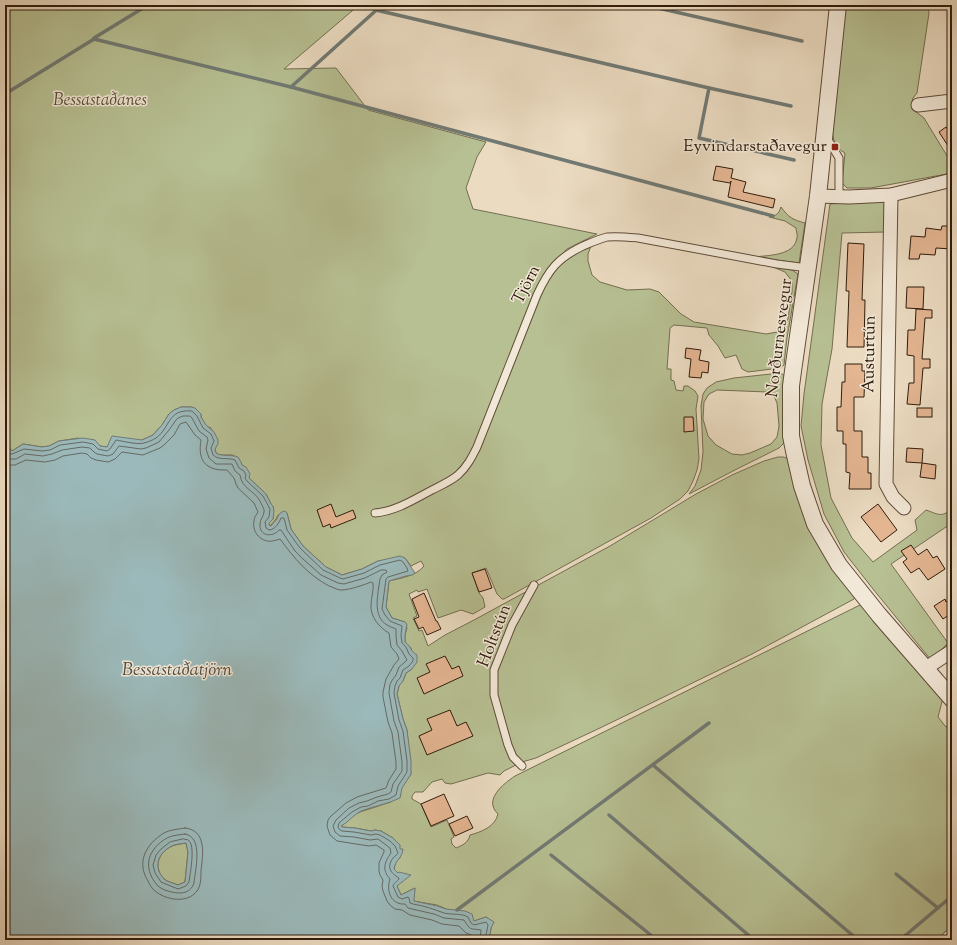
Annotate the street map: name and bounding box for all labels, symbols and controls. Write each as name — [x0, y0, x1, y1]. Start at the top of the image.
park label: Bessastaðanes — [53, 89, 147, 113]
place label: Eyvindarstaðavegur — [683, 135, 828, 159]
marker: Eyvindarstaðavegur — [830, 142, 840, 152]
street label: Tjörn — [507, 261, 547, 309]
street label: Norðurnesvegur — [761, 276, 799, 399]
street label: Austurtún — [857, 315, 883, 393]
street label: Holtstún — [472, 601, 518, 671]
water label: Bessastaðatjörn — [122, 658, 233, 684]

